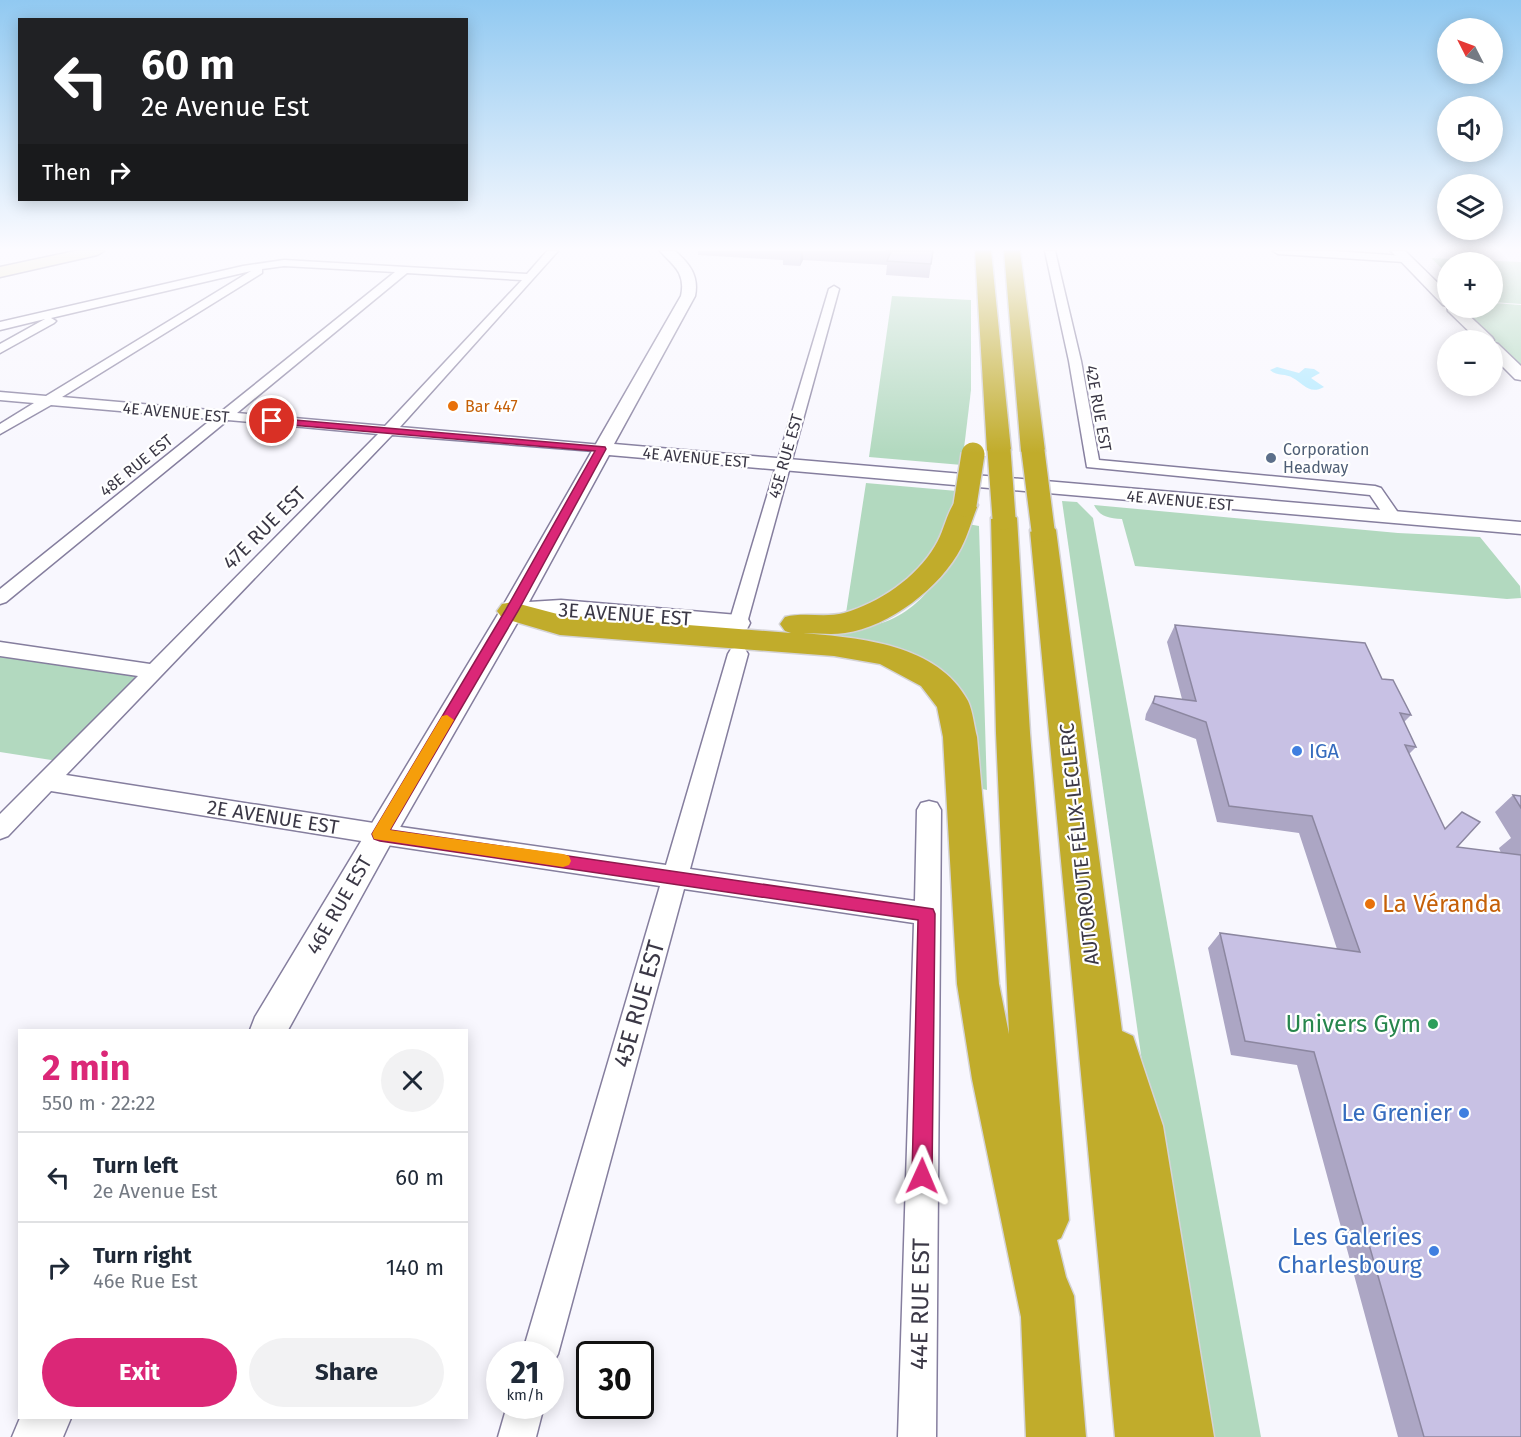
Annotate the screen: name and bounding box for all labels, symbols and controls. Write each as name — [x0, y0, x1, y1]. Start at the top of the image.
north arrow — [1437, 18, 1503, 84]
map controls — [1437, 18, 1503, 396]
text: 60 m — [141, 40, 235, 90]
icon: left — [42, 42, 120, 120]
text: 2e Avenue Est — [141, 91, 309, 123]
button: sound — [1437, 96, 1503, 162]
icon: right — [103, 156, 136, 189]
text: Then — [42, 159, 91, 186]
button: layers — [1437, 174, 1503, 240]
button: + — [1437, 252, 1503, 318]
button: − — [1437, 330, 1503, 396]
street label: 42E RUE EST — [1082, 364, 1116, 453]
pin — [246, 395, 297, 446]
place label: Bar 447 — [465, 397, 518, 416]
street label: 4E AVENUE EST — [122, 398, 231, 427]
marker: Bar 447 — [446, 399, 460, 413]
icon: arrive — [255, 404, 288, 437]
street label: 45E RUE EST — [764, 411, 807, 501]
street label: 48E RUE EST — [96, 430, 177, 501]
place label: Corporation Headway — [1283, 440, 1369, 477]
street label: 4E AVENUE EST — [642, 443, 751, 472]
marker: Corporation Headway — [1264, 451, 1278, 465]
street label: 47E RUE EST — [217, 481, 311, 575]
street label: 4E AVENUE EST — [1126, 486, 1235, 515]
street label: 3E AVENUE EST — [558, 597, 693, 631]
street label: AUTOROUTE FÉLIX-LECLERC — [1054, 722, 1104, 966]
place label: IGA — [1309, 739, 1340, 763]
marker: IGA — [1290, 744, 1304, 758]
street label: 2E AVENUE EST — [205, 795, 341, 839]
street label: 46E RUE EST — [301, 851, 377, 959]
place label: La Véranda — [1382, 890, 1502, 918]
marker: La Véranda — [1363, 897, 1377, 911]
street label: 45E RUE EST — [608, 937, 671, 1071]
place label: Univers Gym — [1285, 1010, 1421, 1038]
marker: Univers Gym — [1426, 1017, 1440, 1031]
text: 2 min — [42, 1046, 131, 1090]
button: close — [381, 1049, 444, 1112]
text: 550 m · 22:22 — [42, 1091, 155, 1115]
place label: Le Grenier — [1341, 1099, 1453, 1127]
marker: Le Grenier — [1457, 1106, 1471, 1120]
position arrow — [890, 1144, 954, 1208]
text: Turn left — [93, 1152, 178, 1179]
icon: left — [42, 1161, 75, 1194]
text: 60 m — [395, 1164, 444, 1191]
text: 2e Avenue Est — [93, 1179, 218, 1203]
place label: Les Galeries Charlesbourg — [1278, 1223, 1423, 1279]
street label: 44E RUE EST — [905, 1237, 935, 1370]
text: Turn right — [93, 1242, 192, 1269]
marker: Les Galeries Charlesbourg — [1427, 1244, 1441, 1258]
icon: right — [42, 1251, 75, 1284]
text: 140 m — [386, 1254, 444, 1281]
text: 46e Rue Est — [93, 1269, 198, 1293]
button: Exit — [42, 1338, 237, 1407]
button: Share — [249, 1338, 444, 1407]
speed limit sign: 30 — [576, 1341, 654, 1419]
text: 21 — [511, 1355, 539, 1391]
text: km/h — [506, 1386, 544, 1404]

